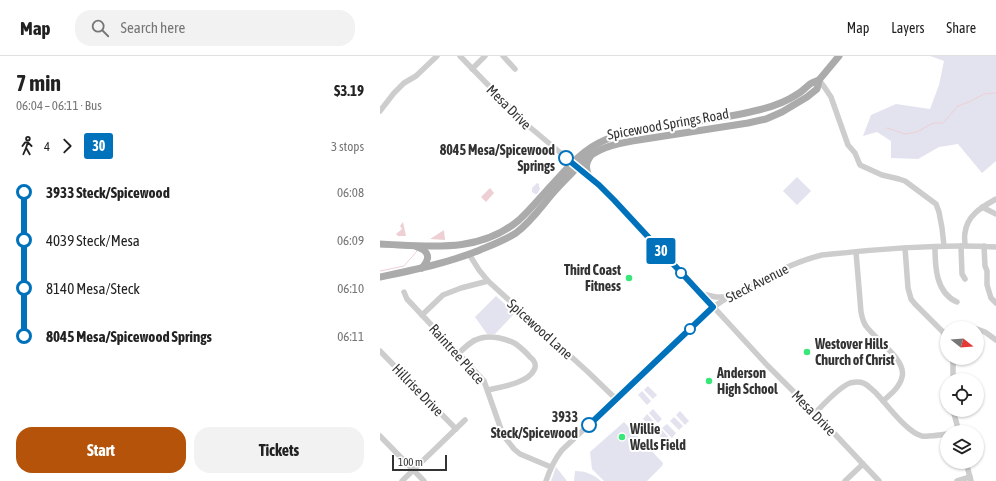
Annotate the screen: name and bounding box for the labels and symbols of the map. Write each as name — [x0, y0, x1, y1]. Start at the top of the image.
street label: Mesa Drive — [483, 81, 535, 133]
street label: Spicewood Springs Road — [606, 105, 730, 143]
place label: 8045 Mesa/Spicewood Springs — [440, 142, 555, 174]
marker: 8045 Mesa/Spicewood Springs — [558, 150, 574, 166]
line badge: 30 — [643, 238, 679, 264]
street label: Steck Avenue — [723, 260, 791, 306]
place label: Third Coast Fitness — [564, 262, 621, 294]
unlabelled marker — [675, 267, 687, 279]
marker: Third Coast Fitness — [624, 273, 634, 283]
street label: Spicewood Lane — [504, 296, 576, 362]
street label: Raintree Place — [426, 321, 488, 387]
north arrow — [940, 321, 984, 365]
unlabelled marker — [684, 323, 696, 335]
place label: Westover Hills Church of Christ — [814, 336, 895, 368]
marker: Westover Hills Church of Christ — [802, 347, 812, 357]
street label: Hillrise Drive — [389, 361, 447, 419]
place label: Anderson High School — [716, 365, 778, 397]
marker: Anderson High School — [704, 376, 714, 386]
street label: Mesa Drive — [789, 387, 839, 439]
place label: 3933 Steck/Spicewood — [491, 409, 578, 441]
marker: 3933 Steck/Spicewood — [581, 417, 597, 433]
place label: Willie Wells Field — [629, 421, 686, 453]
marker: Willie Wells Field — [617, 432, 627, 442]
scale bar — [392, 453, 447, 472]

